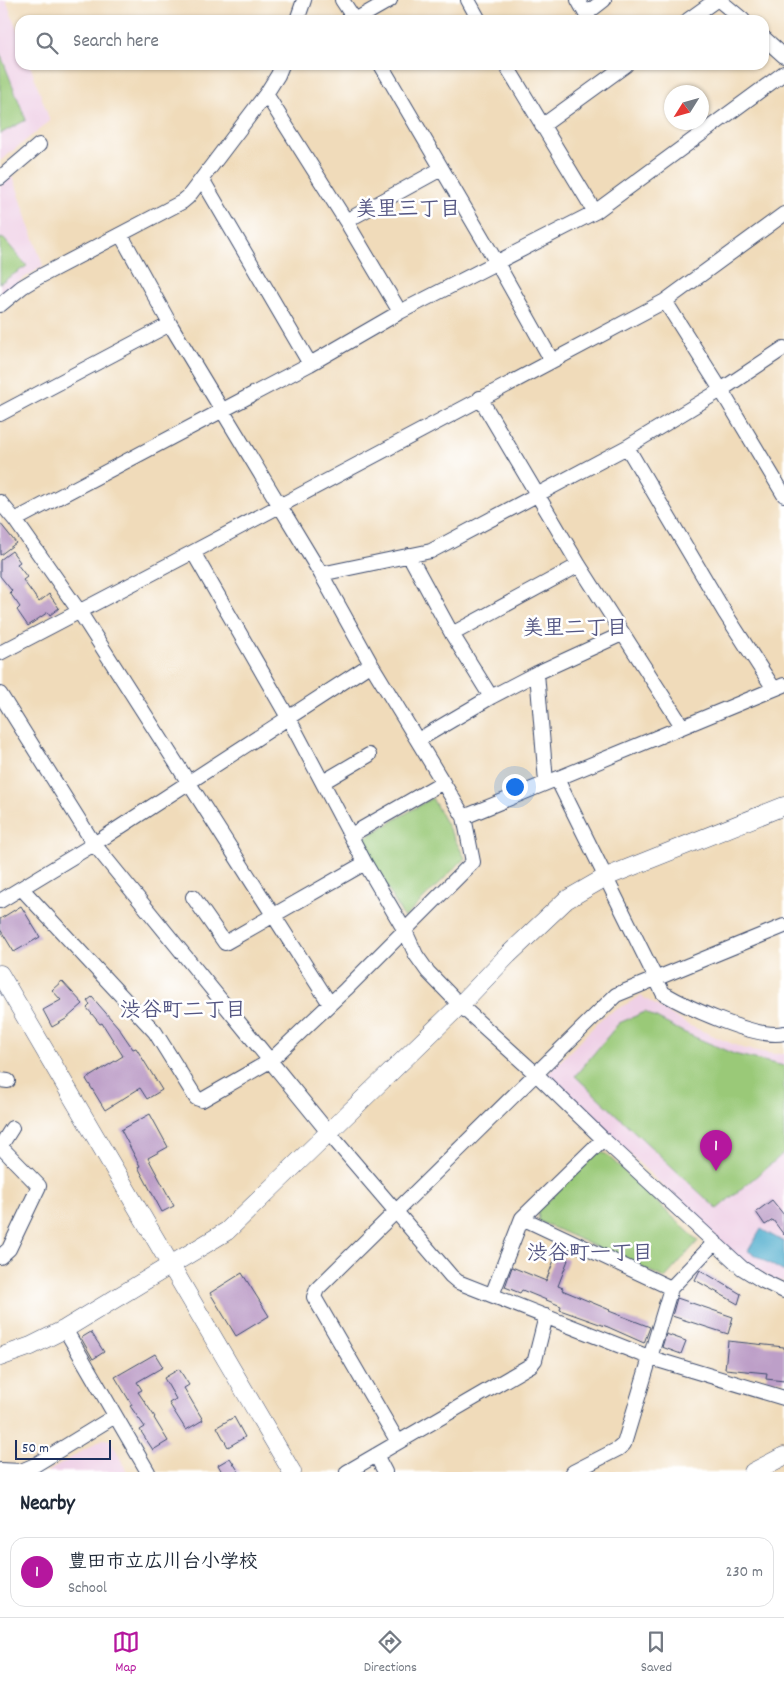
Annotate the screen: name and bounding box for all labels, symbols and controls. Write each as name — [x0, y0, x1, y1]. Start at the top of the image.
search box — [15, 15, 769, 70]
icon: search — [33, 29, 61, 57]
text: Search here — [73, 29, 159, 56]
north arrow — [664, 85, 709, 130]
district label: 美里三丁目 — [356, 196, 461, 226]
district label: 美里二丁目 — [523, 615, 628, 645]
your location — [502, 774, 528, 800]
district label: 渋谷町二丁目 — [120, 997, 246, 1027]
pin: 1 — [700, 1130, 732, 1171]
district label: 渋谷町一丁目 — [527, 1240, 653, 1270]
scale bar — [15, 1437, 111, 1460]
text: 50 m — [22, 1439, 49, 1459]
text: Nearby — [20, 1490, 75, 1520]
text: 豊田市立広川台小学校 — [68, 1550, 258, 1577]
text: 1 — [35, 1561, 39, 1584]
text: 230 m — [726, 1561, 763, 1584]
text: School — [68, 1577, 107, 1600]
tab: Map — [112, 1628, 140, 1678]
tab: Directions — [364, 1628, 417, 1678]
tab: Saved — [641, 1628, 672, 1678]

